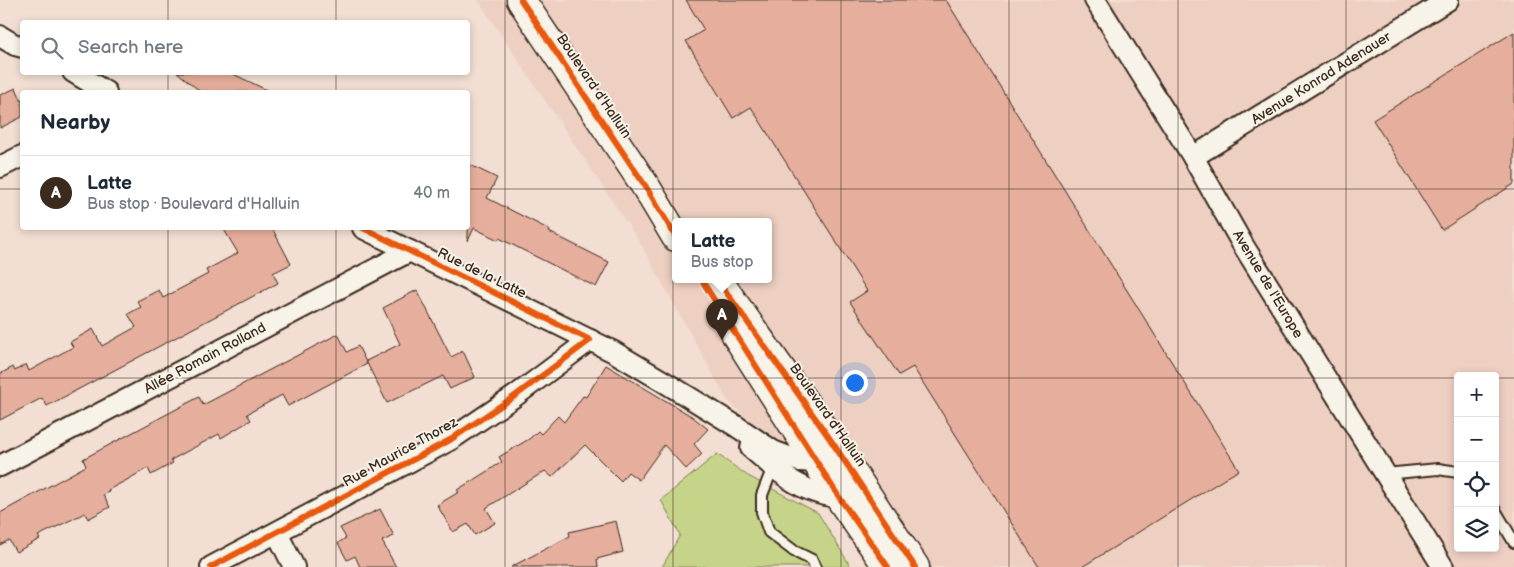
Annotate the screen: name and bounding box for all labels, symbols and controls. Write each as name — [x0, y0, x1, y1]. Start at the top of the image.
search box — [20, 20, 470, 75]
street label: Avenue Konrad Adenauer — [1248, 27, 1395, 128]
street label: Boulevard d'Halluin — [553, 31, 635, 141]
icon: search — [38, 34, 66, 62]
text: Search here — [78, 36, 183, 59]
text: Nearby — [40, 110, 110, 135]
text: Latte — [87, 172, 132, 195]
text: A — [51, 184, 61, 203]
text: 40 m — [413, 184, 450, 203]
text: Bus stop · Boulevard d'Halluin — [87, 195, 300, 214]
popup — [672, 218, 772, 283]
street label: Avenue de l'Europe — [1229, 227, 1307, 341]
text: Latte — [691, 230, 735, 253]
street label: Rue de la Latte — [435, 244, 529, 302]
text: Bus stop — [691, 253, 753, 272]
pin: A — [706, 299, 738, 340]
street label: Allée Romain Rolland — [141, 319, 269, 397]
street label: Boulevard d'Halluin — [786, 360, 870, 470]
your location — [842, 370, 868, 396]
map controls — [1454, 372, 1499, 552]
button: + — [1454, 372, 1499, 417]
street label: Rue Maurice Thorez — [340, 413, 461, 491]
button: − — [1454, 417, 1499, 462]
button: locate — [1454, 462, 1499, 507]
button: layers — [1454, 507, 1499, 552]

